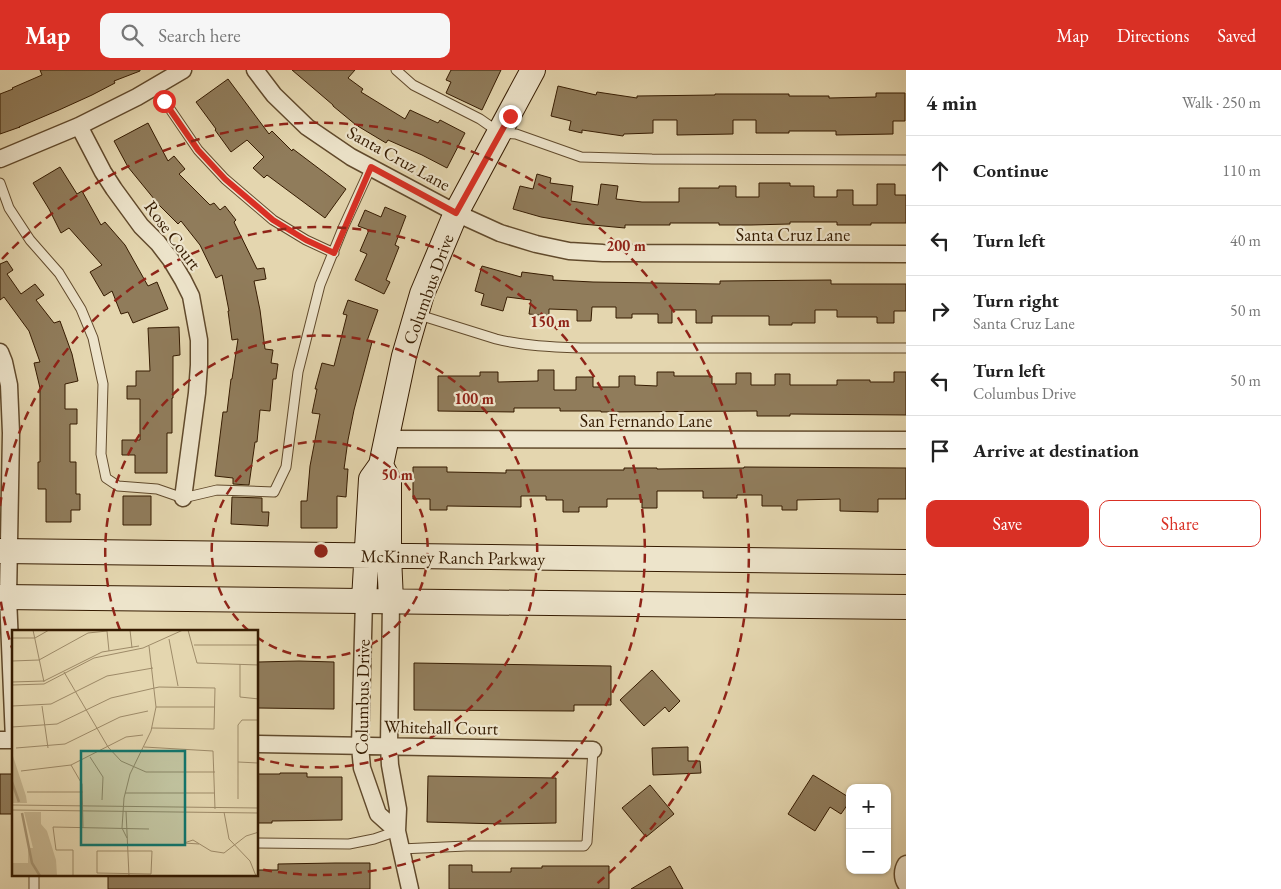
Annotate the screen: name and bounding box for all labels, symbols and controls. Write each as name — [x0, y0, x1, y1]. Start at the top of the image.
search box — [100, 13, 450, 58]
text: Map — [25, 20, 70, 51]
icon: search — [118, 21, 146, 49]
text: Search here — [158, 23, 241, 48]
text: Map — [1057, 24, 1089, 47]
text: Directions — [1117, 24, 1189, 47]
text: Saved — [1217, 24, 1256, 47]
text: 4 min — [926, 89, 977, 116]
route start — [153, 90, 176, 113]
text: Walk · 250 m — [1182, 92, 1261, 113]
route end — [499, 105, 522, 128]
street label: Santa Cruz Lane — [343, 120, 455, 196]
icon: ahead — [926, 157, 954, 185]
text: Continue — [973, 158, 1048, 183]
text: 110 m — [1222, 160, 1261, 181]
street label: Rose Court — [139, 196, 207, 275]
street label: Santa Cruz Lane — [736, 223, 850, 246]
icon: left — [926, 227, 954, 255]
text: Turn left — [973, 228, 1045, 253]
text: 40 m — [1230, 230, 1261, 251]
street label: Columbus Drive — [397, 231, 459, 347]
text: 200 m — [606, 236, 646, 255]
text: Turn right — [973, 288, 1059, 313]
icon: right — [926, 297, 954, 325]
text: 50 m — [1230, 300, 1261, 321]
text: 150 m — [530, 312, 570, 331]
text: Santa Cruz Lane — [973, 313, 1075, 334]
text: Turn left — [973, 358, 1045, 383]
icon: left — [926, 367, 954, 395]
text: 50 m — [1230, 370, 1261, 391]
text: Columbus Drive — [973, 383, 1076, 404]
text: 100 m — [454, 389, 494, 408]
street label: San Fernando Lane — [580, 409, 712, 432]
icon: arrive — [926, 437, 954, 465]
text: Arrive at destination — [973, 438, 1139, 463]
text: 50 m — [381, 465, 413, 484]
button: Save — [926, 500, 1089, 547]
button: Share — [1099, 500, 1261, 547]
centre of rings — [312, 542, 330, 560]
street label: McKinney Ranch Parkway — [360, 544, 546, 570]
inset map — [12, 630, 259, 876]
street label: Columbus Drive — [349, 639, 375, 755]
street label: Whitehall Court — [384, 715, 499, 740]
map controls — [846, 784, 891, 874]
button: + — [846, 784, 891, 829]
button: − — [846, 829, 891, 874]

